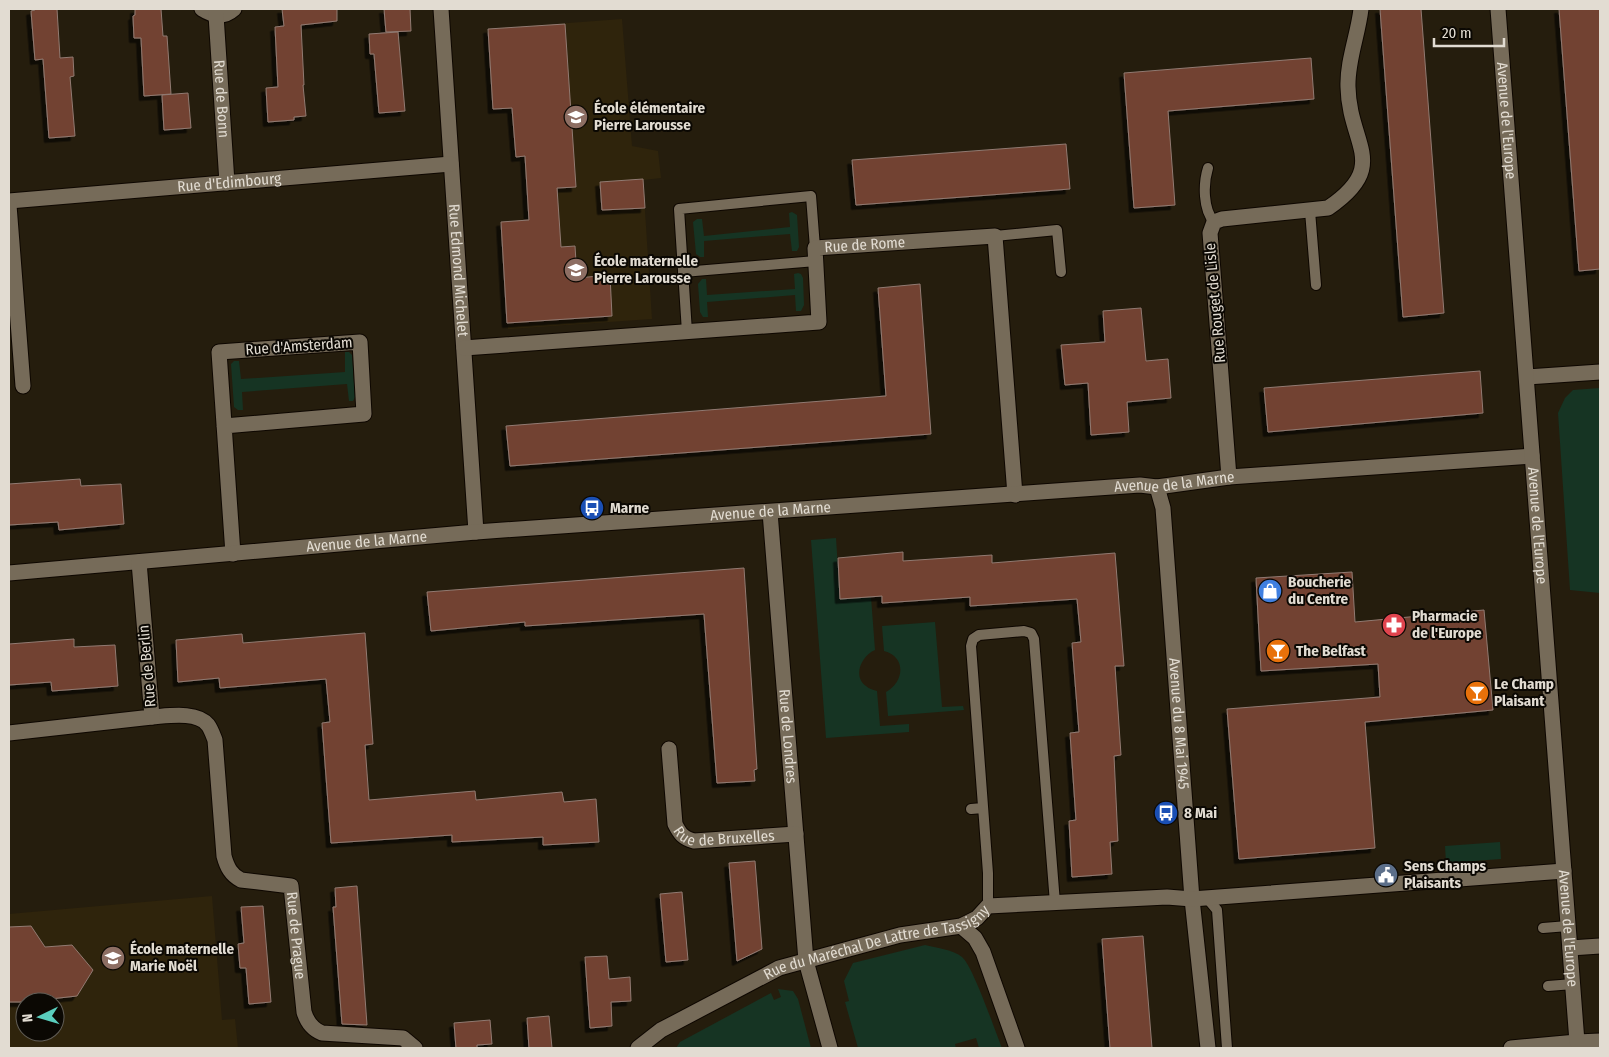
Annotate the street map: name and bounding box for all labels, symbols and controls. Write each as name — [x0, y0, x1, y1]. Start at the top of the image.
scale bar — [1434, 15, 1504, 47]
text: 20 m — [1442, 24, 1472, 42]
street label: Rue de Bonn — [210, 59, 233, 138]
street label: Avenue de l'Europe — [1493, 62, 1520, 180]
place label: École élémentaire Pierre Larousse — [594, 99, 705, 134]
school or university icon: École élémentaire Pierre Larousse — [563, 104, 589, 130]
street label: Rue d'Edimbourg — [177, 169, 282, 196]
street label: Rue Edmond Michelet — [445, 203, 472, 338]
street label: Rue de Rome — [824, 233, 906, 256]
street label: Rue Rouget de Lisle — [1201, 242, 1229, 364]
place label: École maternelle Pierre Larousse — [594, 252, 698, 287]
school or university icon: École maternelle Pierre Larousse — [563, 257, 589, 283]
street label: Rue d'Amsterdam — [245, 333, 353, 359]
street label: Avenue de l'Europe — [1524, 466, 1551, 585]
street label: Avenue de la Marne — [1113, 468, 1235, 496]
bus stop icon: Marne — [579, 495, 605, 521]
street label: Avenue de la Marne — [709, 498, 831, 524]
place label: Marne — [610, 499, 650, 517]
street label: Avenue de la Marne — [306, 527, 428, 556]
place label: Boucherie du Centre — [1288, 573, 1352, 608]
shop icon: Boucherie du Centre — [1257, 578, 1283, 604]
place label: Pharmacie de l'Europe — [1412, 607, 1482, 642]
pharmacy icon: Pharmacie de l'Europe — [1381, 612, 1407, 638]
street label: Rue de Berlin — [134, 624, 160, 708]
bar icon: The Belfast — [1265, 638, 1291, 664]
place label: The Belfast — [1296, 642, 1367, 660]
street label: Avenue du 8 Mai 1945 — [1165, 657, 1193, 790]
place label: Le Champ Plaisant — [1494, 675, 1554, 710]
bar icon: Le Champ Plaisant — [1464, 680, 1490, 706]
street label: Rue de Londres — [775, 688, 801, 784]
bus stop icon: 8 Mai — [1153, 800, 1179, 826]
place label: 8 Mai — [1184, 804, 1217, 822]
street label: Rue de Bruxelles — [669, 823, 775, 850]
place label: Sens Champs Plaisants — [1404, 857, 1487, 892]
public building icon: Sens Champs Plaisants — [1373, 862, 1399, 888]
street label: Avenue de l'Europe — [1555, 869, 1582, 987]
street label: Rue de Prague — [283, 891, 310, 980]
street label: Rue du Maréchal De Lattre de Tassigny — [760, 901, 993, 984]
place label: École maternelle Marie Noël — [130, 940, 234, 975]
school or university icon: École maternelle Marie Noël — [100, 945, 126, 971]
north arrow — [15, 992, 65, 1042]
text: N — [19, 1013, 36, 1023]

